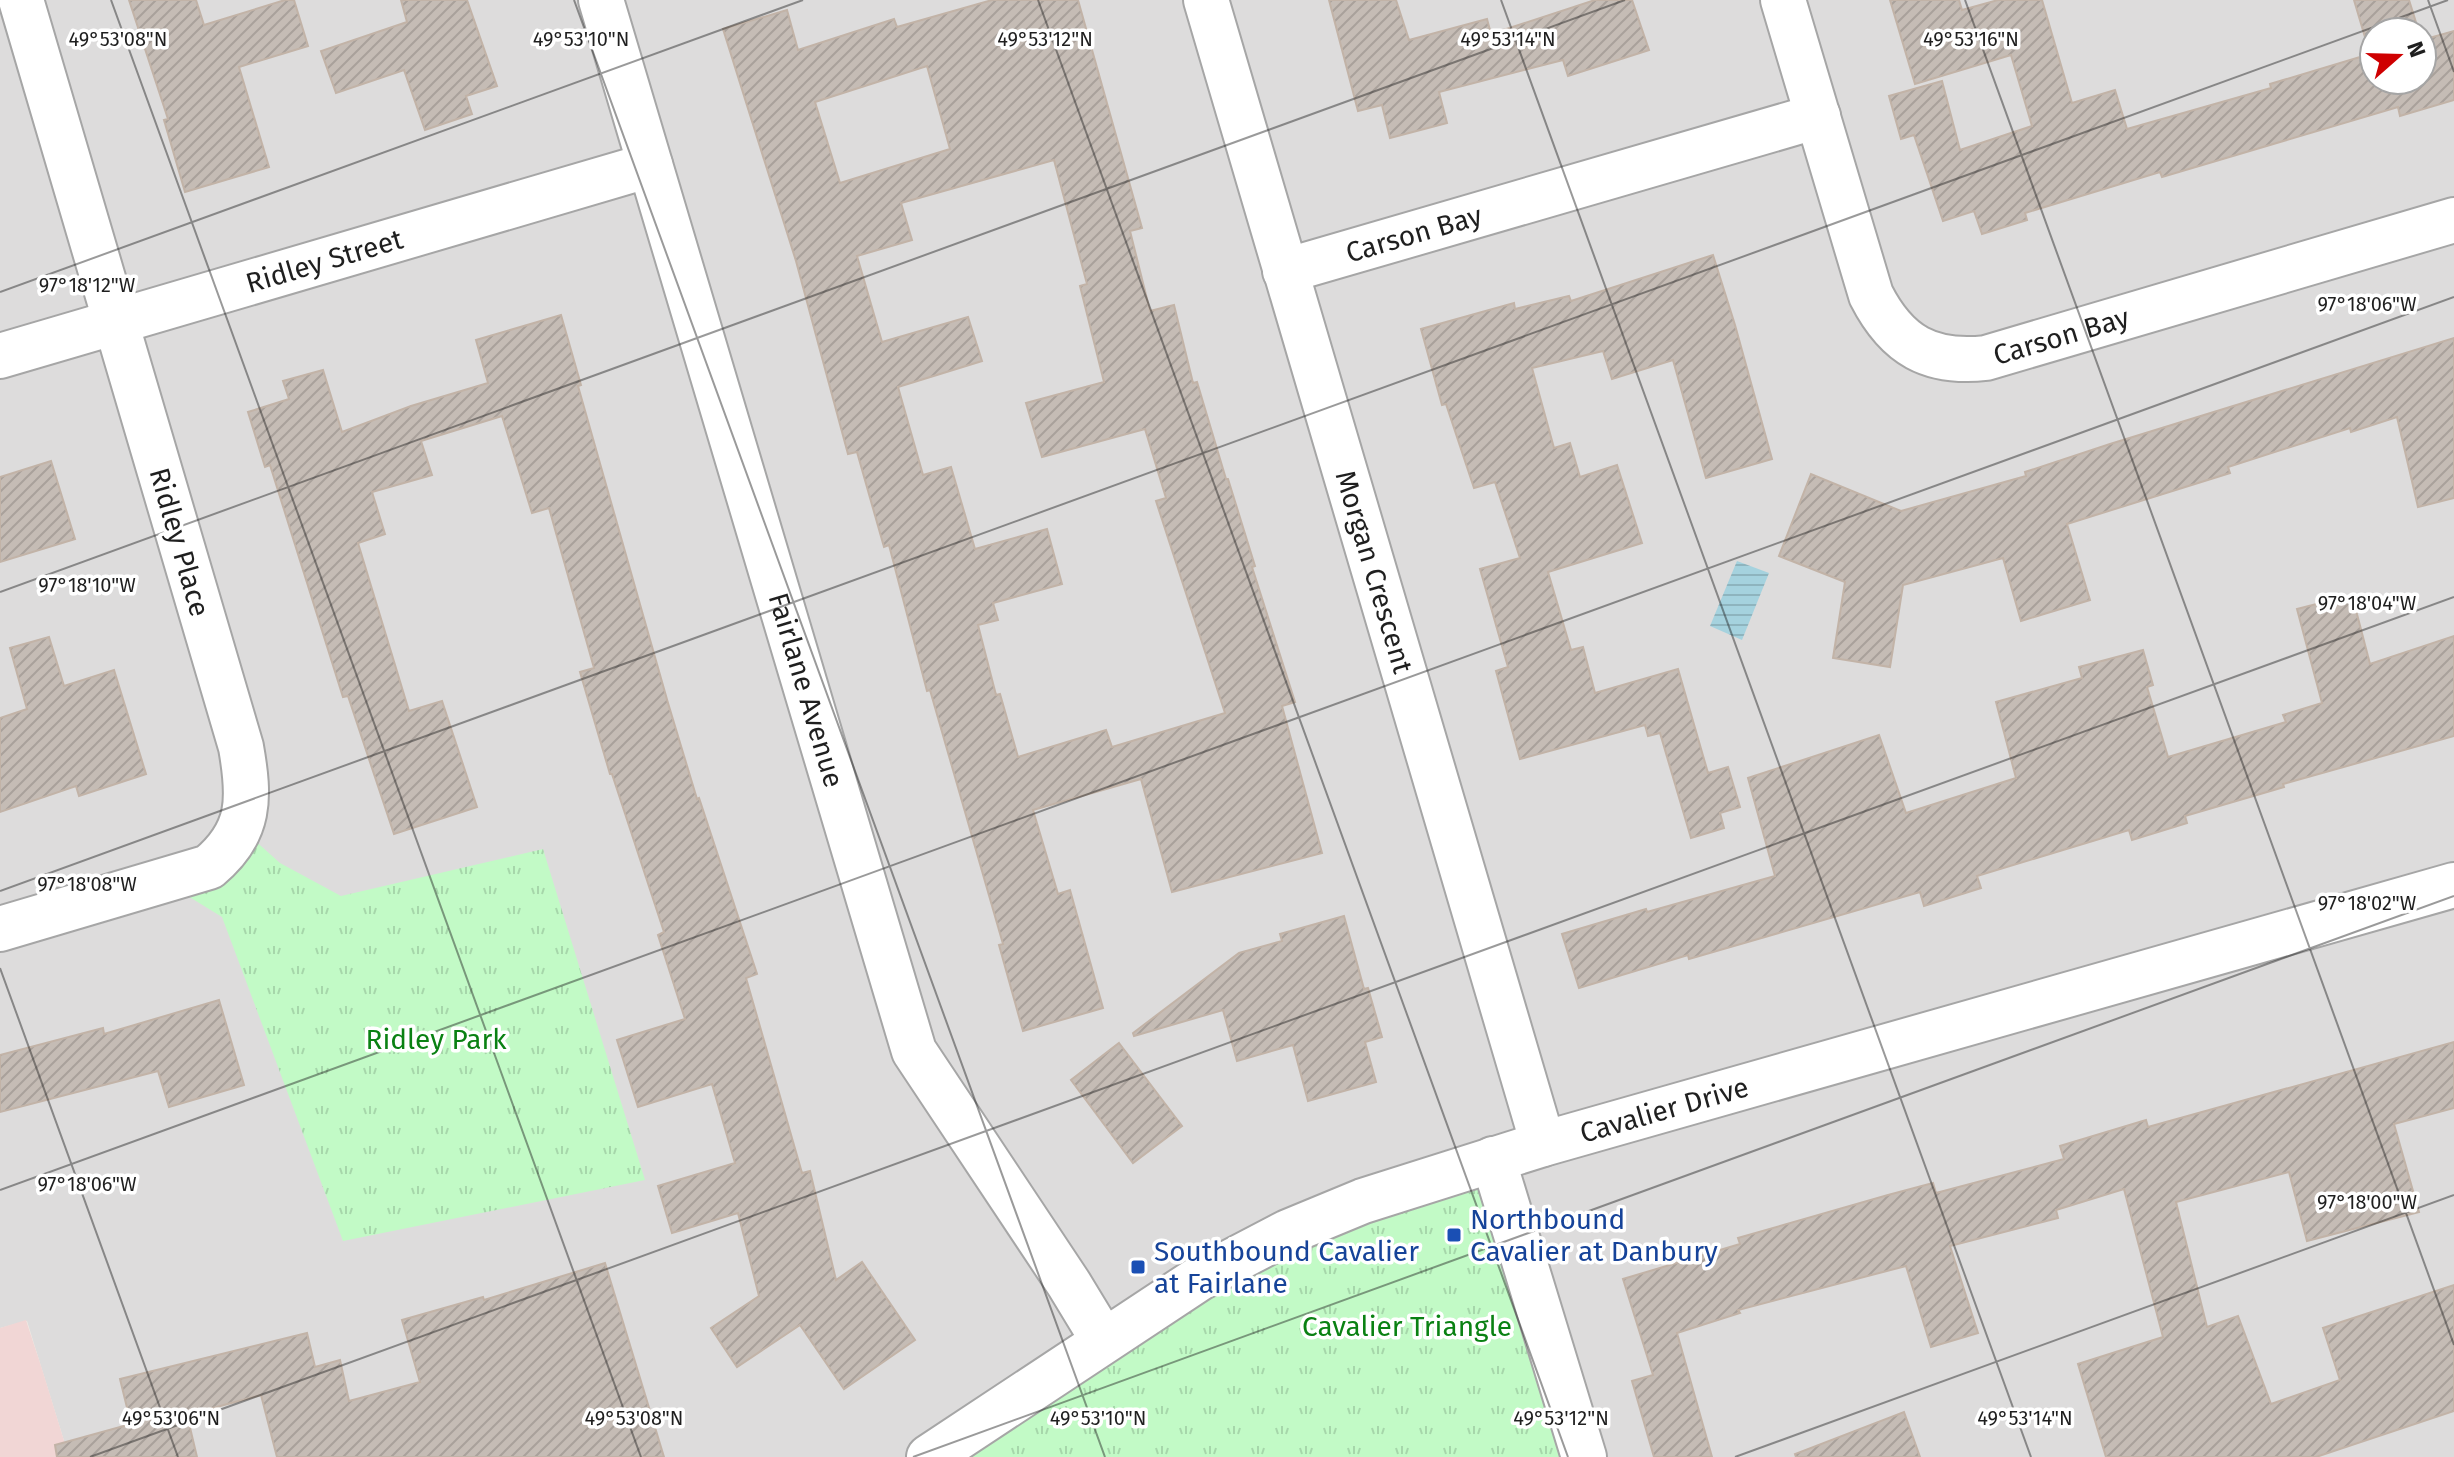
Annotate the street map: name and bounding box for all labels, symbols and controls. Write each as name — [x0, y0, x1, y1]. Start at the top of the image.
north arrow — [2358, 16, 2438, 96]
text: 49°53'08"N — [69, 27, 167, 51]
text: 49°53'10"N — [533, 27, 629, 51]
text: 49°53'12"N — [997, 27, 1093, 51]
text: 49°53'14"N — [1460, 27, 1556, 51]
text: 49°53'16"N — [1923, 27, 2019, 51]
text: N — [2401, 38, 2432, 61]
street label: Carson Bay — [1342, 199, 1486, 269]
street label: Ridley Street — [242, 222, 408, 300]
text: 97°18'12"W — [39, 273, 136, 297]
text: 97°18'06"W — [2317, 292, 2417, 316]
street label: Carson Bay — [1990, 301, 2133, 372]
street label: Ridley Place — [143, 464, 217, 620]
street label: Morgan Crescent — [1328, 467, 1420, 678]
text: 97°18'10"W — [38, 573, 136, 597]
street label: Fairlane Avenue — [761, 589, 851, 791]
text: 97°18'04"W — [2318, 591, 2417, 615]
text: 97°18'08"W — [37, 872, 137, 896]
text: 97°18'02"W — [2318, 891, 2417, 915]
park label: Ridley Park — [365, 1023, 507, 1056]
street label: Cavalier Drive — [1576, 1070, 1752, 1150]
text: 97°18'06"W — [37, 1172, 137, 1196]
text: 97°18'00"W — [2317, 1190, 2417, 1214]
place label: Northbound Cavalier at Danbury — [1470, 1203, 1718, 1268]
marker: Northbound Cavalier at Danbury — [1445, 1226, 1463, 1244]
place label: Southbound Cavalier at Fairlane — [1154, 1235, 1419, 1300]
marker: Southbound Cavalier at Fairlane — [1129, 1258, 1147, 1276]
park label: Cavalier Triangle — [1302, 1310, 1512, 1343]
text: 49°53'06"N — [122, 1406, 220, 1430]
text: 49°53'08"N — [585, 1406, 683, 1430]
text: 49°53'10"N — [1050, 1406, 1146, 1430]
text: 49°53'12"N — [1513, 1406, 1609, 1430]
text: 49°53'14"N — [1977, 1406, 2073, 1430]

